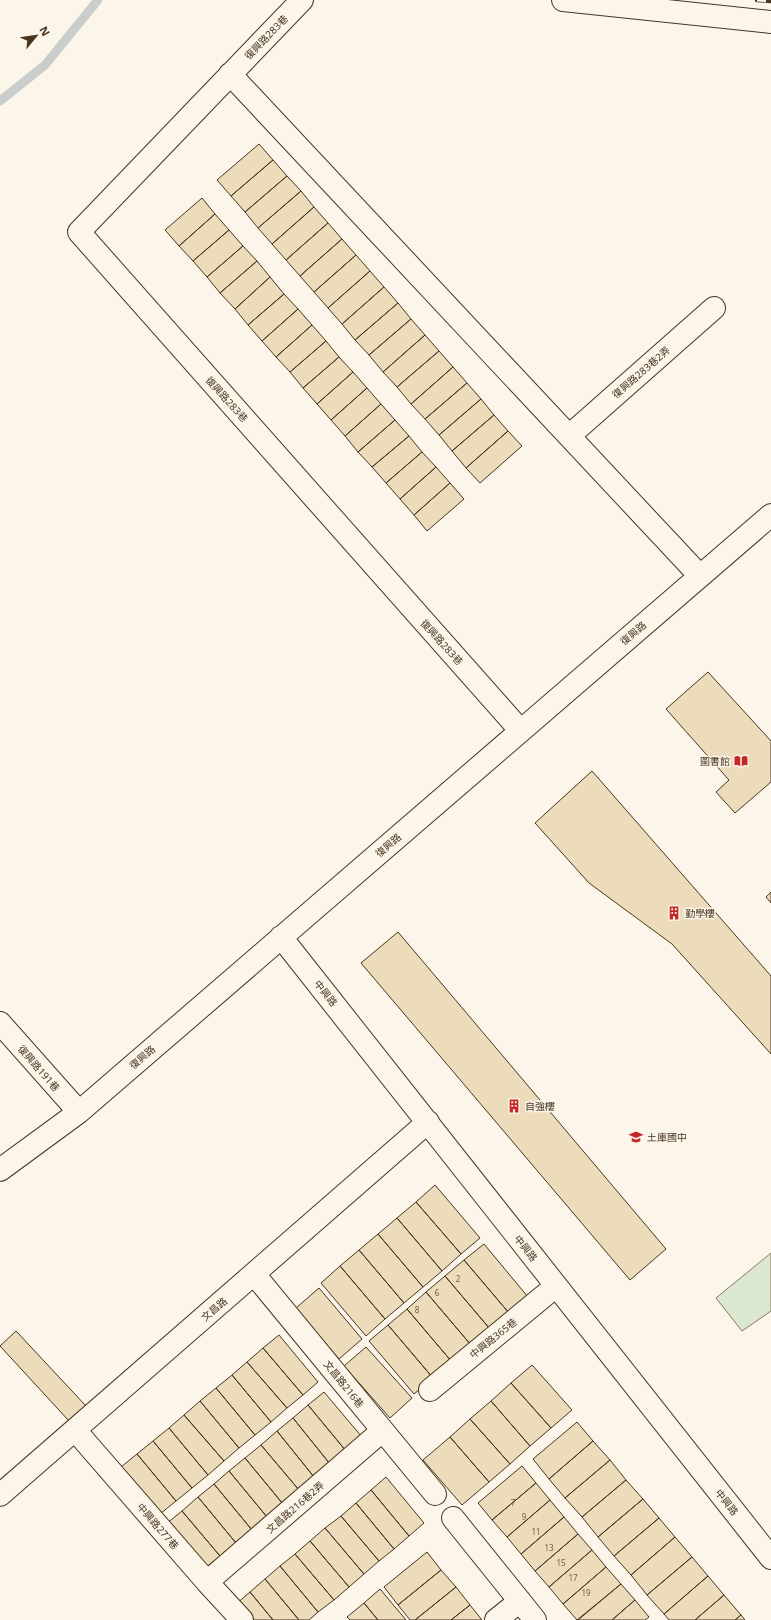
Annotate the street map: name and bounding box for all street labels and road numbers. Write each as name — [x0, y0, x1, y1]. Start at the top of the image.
street label: 復興路283巷 — [241, 12, 291, 62]
street label: 復興路283巷2弄 — [609, 343, 673, 401]
street label: 復興路283巷 — [203, 373, 251, 425]
street label: 復興路283巷 — [418, 616, 466, 668]
street label: 復興路 — [617, 618, 649, 648]
street label: 復興路 — [372, 830, 404, 860]
street label: 中興路 — [311, 977, 341, 1009]
street label: 復興路191巷 — [15, 1042, 63, 1094]
street label: 復興路 — [126, 1042, 158, 1072]
street label: 中興路 — [511, 1232, 541, 1264]
street label: 文昌路 — [198, 1294, 230, 1324]
street label: 中興路365巷 — [466, 1315, 520, 1361]
street label: 文昌路216巷 — [321, 1357, 367, 1411]
street label: 文昌路216巷2弄 — [263, 1478, 327, 1536]
street label: 中興路 — [712, 1486, 742, 1518]
street label: 中興路277巷 — [134, 1500, 182, 1552]

